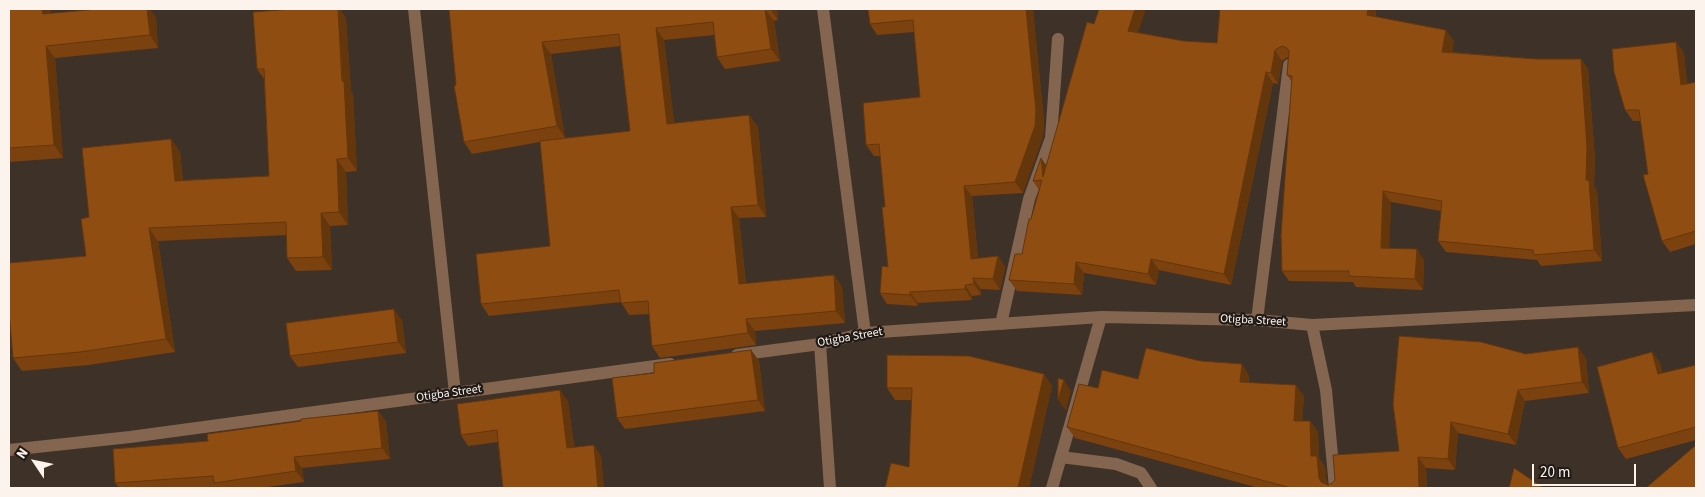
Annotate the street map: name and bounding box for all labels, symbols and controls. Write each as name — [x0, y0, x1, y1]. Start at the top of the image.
street label: Otigba Street — [1220, 312, 1286, 330]
street label: Otigba Street — [816, 325, 884, 351]
street label: Otigba Street — [415, 382, 483, 406]
north arrow — [10, 437, 60, 487]
text: N — [12, 444, 33, 463]
scale bar — [1535, 454, 1639, 486]
text: 20 m — [1540, 462, 1570, 483]

